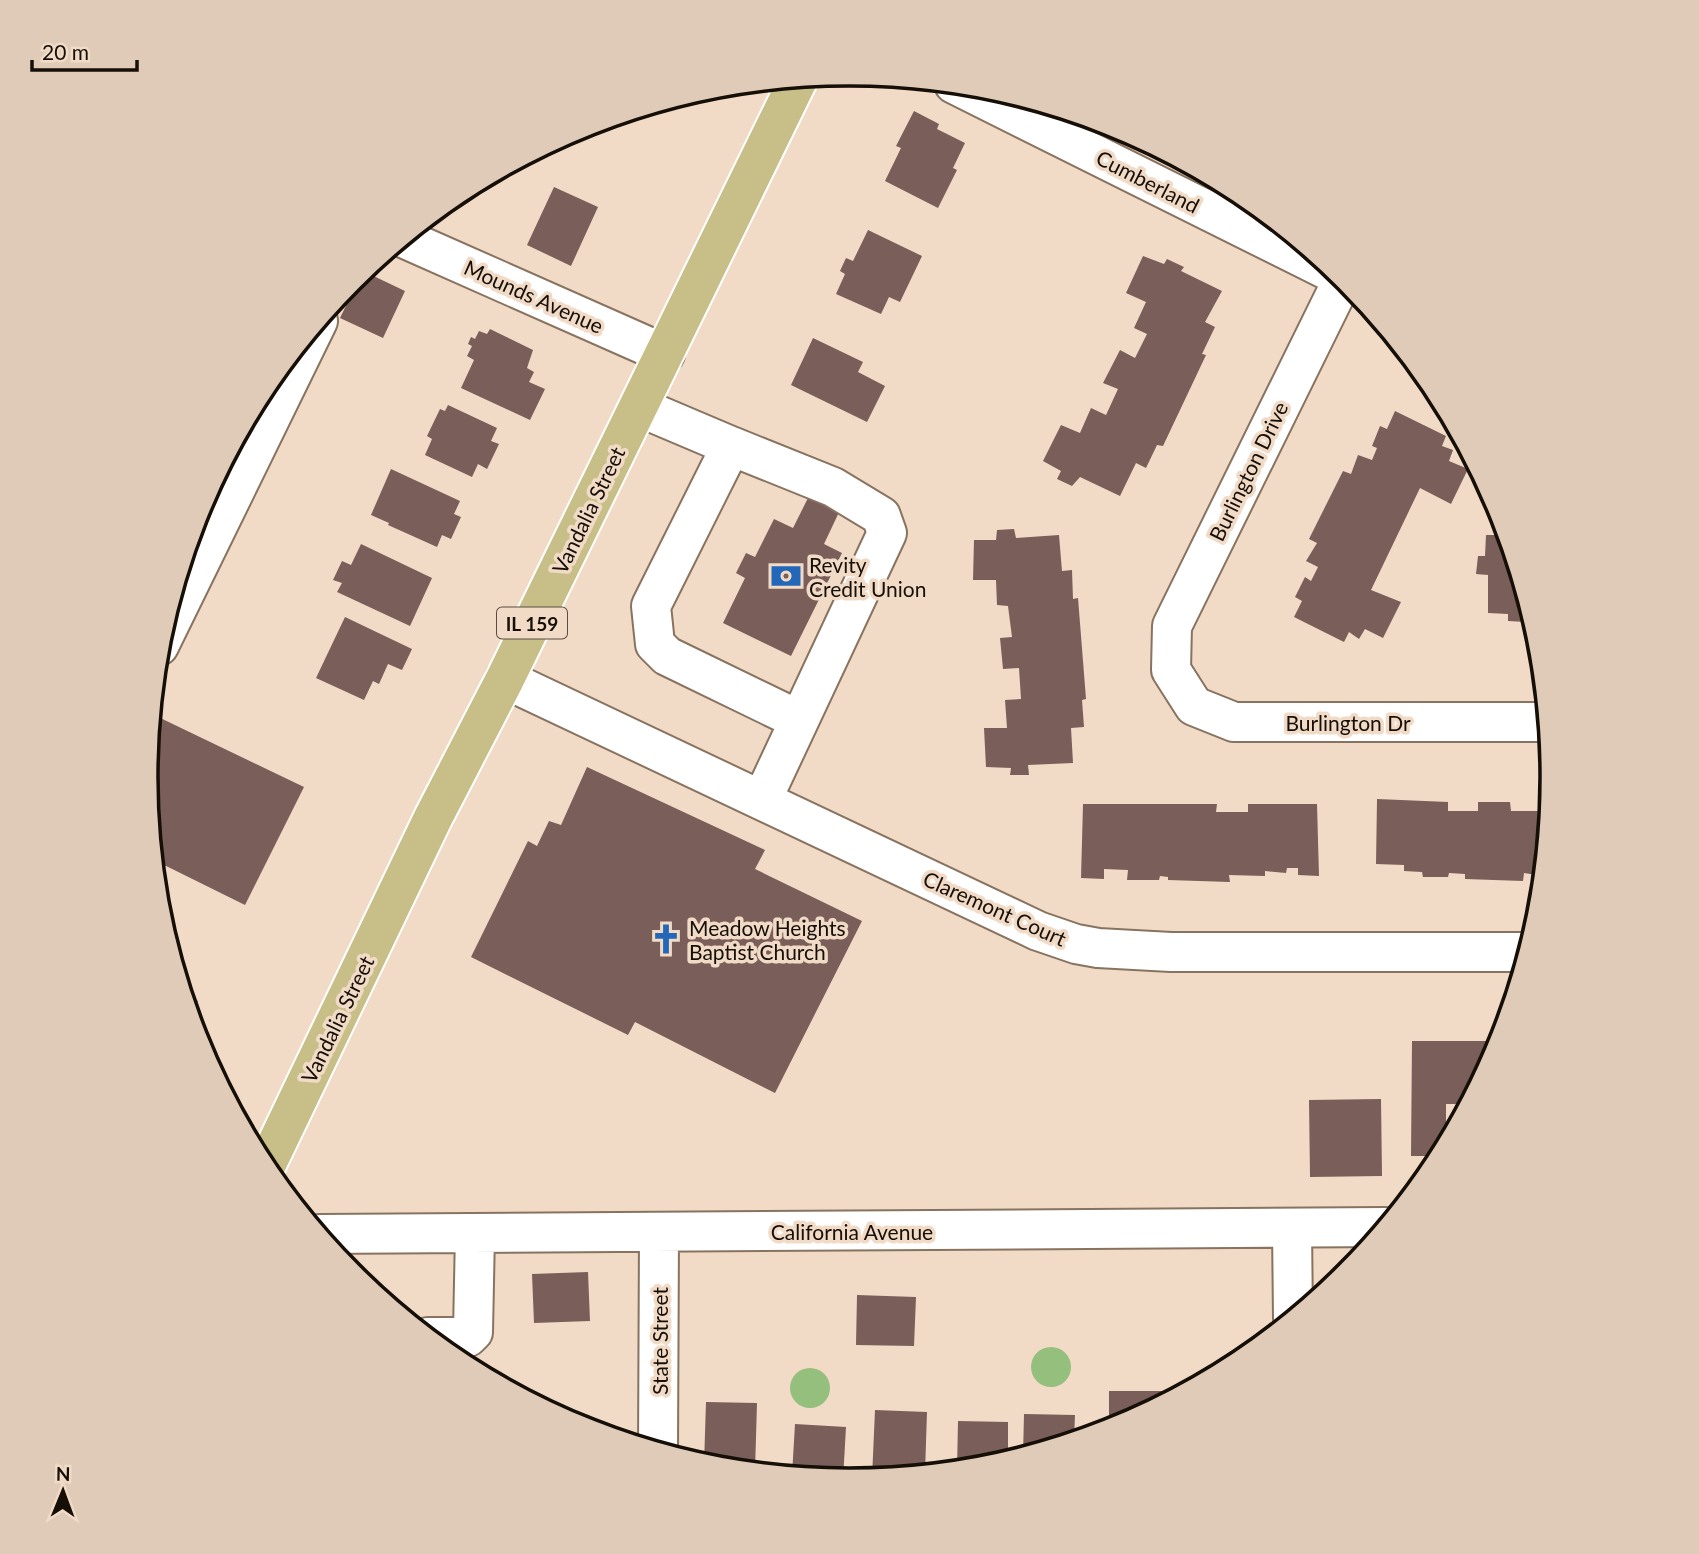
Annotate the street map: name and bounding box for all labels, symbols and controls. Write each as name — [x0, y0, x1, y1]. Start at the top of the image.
scale bar — [32, 28, 136, 72]
text: 20 m — [42, 39, 89, 64]
street label: Cumberland — [1092, 144, 1204, 218]
street label: Mounds Avenue — [461, 254, 607, 338]
street label: Burlington Drive — [1203, 397, 1293, 545]
street label: Vandalia Street — [546, 442, 630, 578]
place label: Revity Credit Union — [809, 552, 926, 601]
bank icon: Revity Credit Union — [769, 559, 803, 593]
road number: IL 159 — [497, 608, 567, 638]
street label: Burlington Dr — [1285, 710, 1411, 735]
street label: Claremont Court — [920, 865, 1071, 951]
place label: Meadow Heights Baptist Church — [689, 915, 846, 964]
church icon: Meadow Heights Baptist Church — [649, 922, 683, 956]
street label: Vandalia Street — [295, 951, 379, 1087]
street label: California Avenue — [771, 1219, 933, 1244]
street label: State Street — [647, 1287, 672, 1395]
north arrow — [28, 1456, 98, 1526]
text: N — [56, 1462, 71, 1485]

